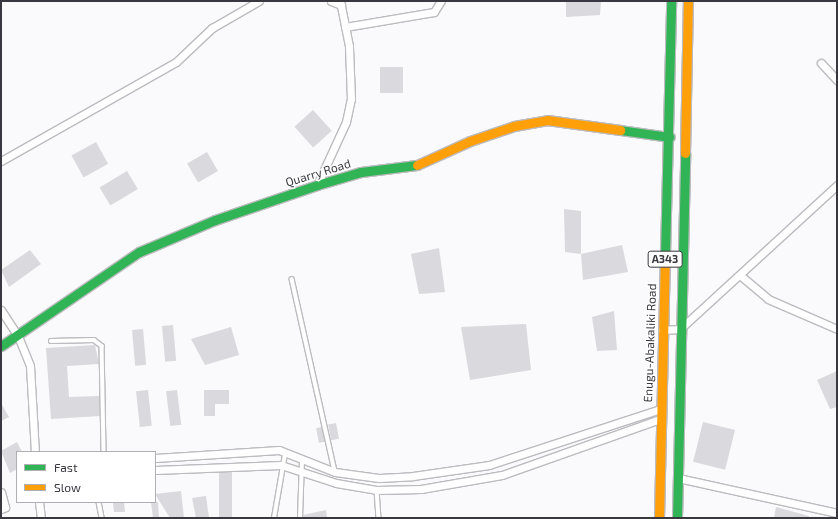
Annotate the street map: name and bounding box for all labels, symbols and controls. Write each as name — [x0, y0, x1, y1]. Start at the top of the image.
street label: Quarry Road — [284, 156, 352, 190]
road number: A343 — [647, 250, 683, 268]
street label: Enugu-Abakaliki Road — [641, 283, 659, 403]
legend — [16, 451, 156, 503]
text: Fast — [54, 460, 77, 474]
text: Slow — [54, 480, 81, 494]

